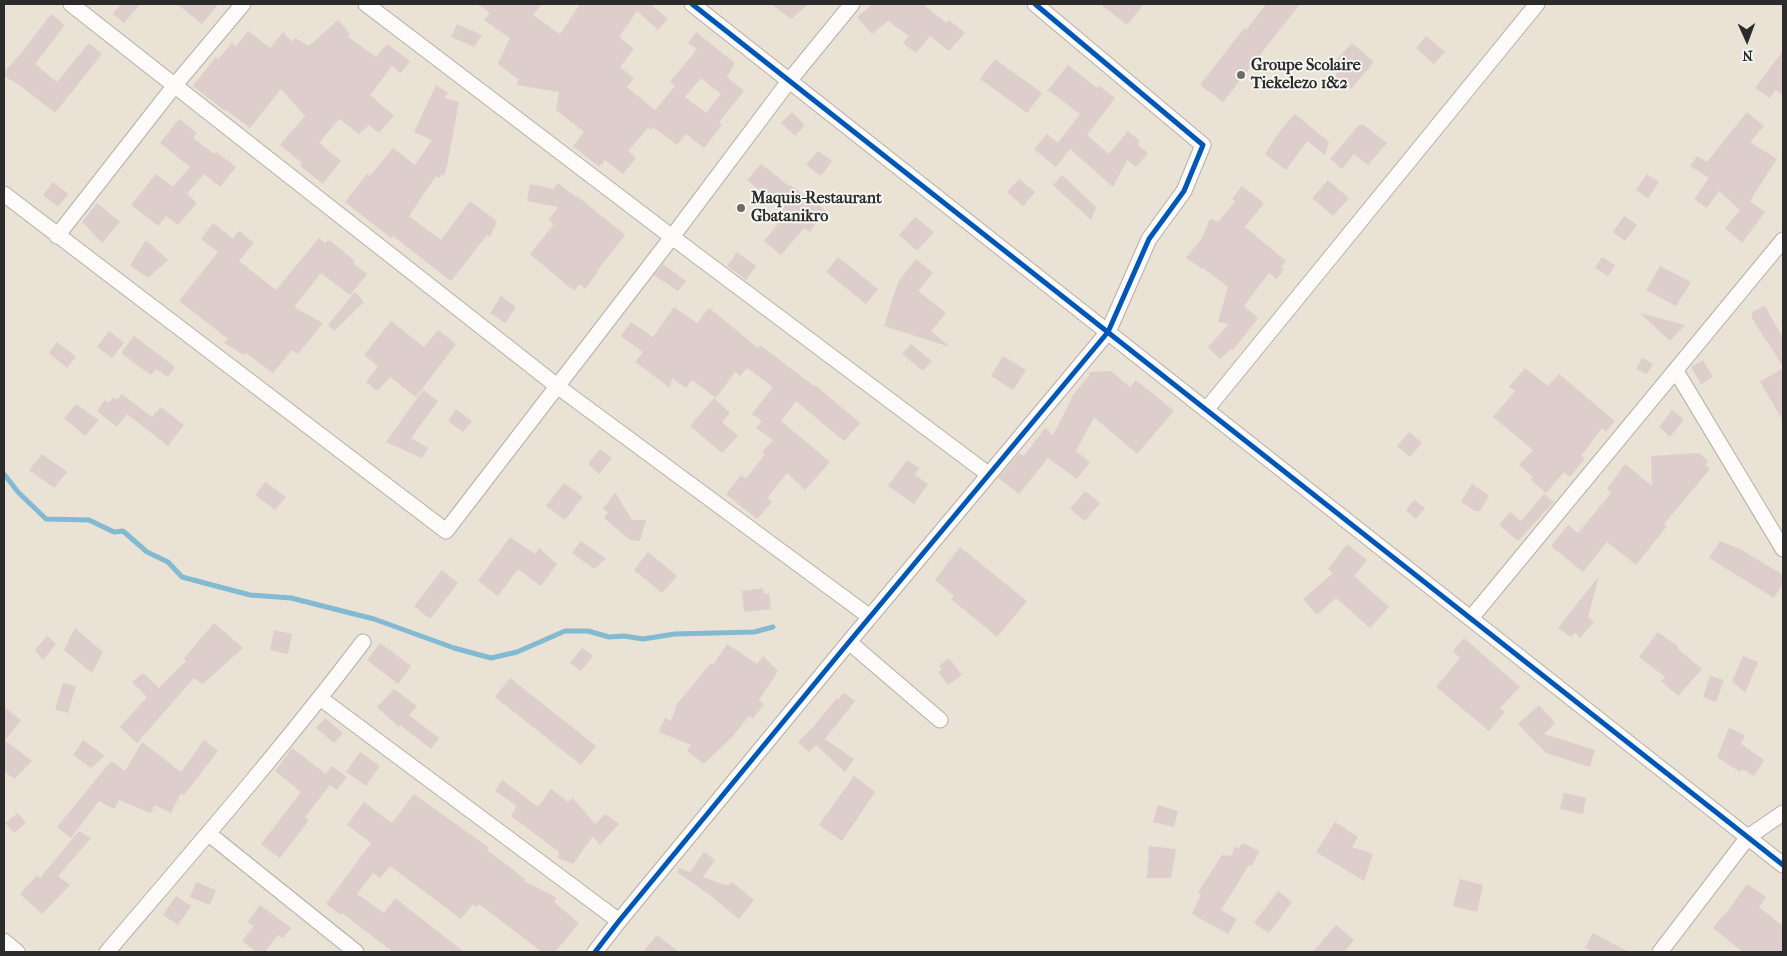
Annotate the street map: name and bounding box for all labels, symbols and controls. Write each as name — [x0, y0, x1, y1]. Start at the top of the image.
north arrow — [1722, 15, 1772, 65]
text: N — [1742, 47, 1753, 64]
place label: Groupe Scolaire Tiekelezo 1&2 — [1251, 56, 1361, 94]
marker: Groupe Scolaire Tiekelezo 1&2 — [1235, 69, 1247, 81]
place label: Maquis-Restaurant Gbatanikro — [751, 189, 882, 227]
marker: Maquis-Restaurant Gbatanikro — [735, 202, 747, 214]

